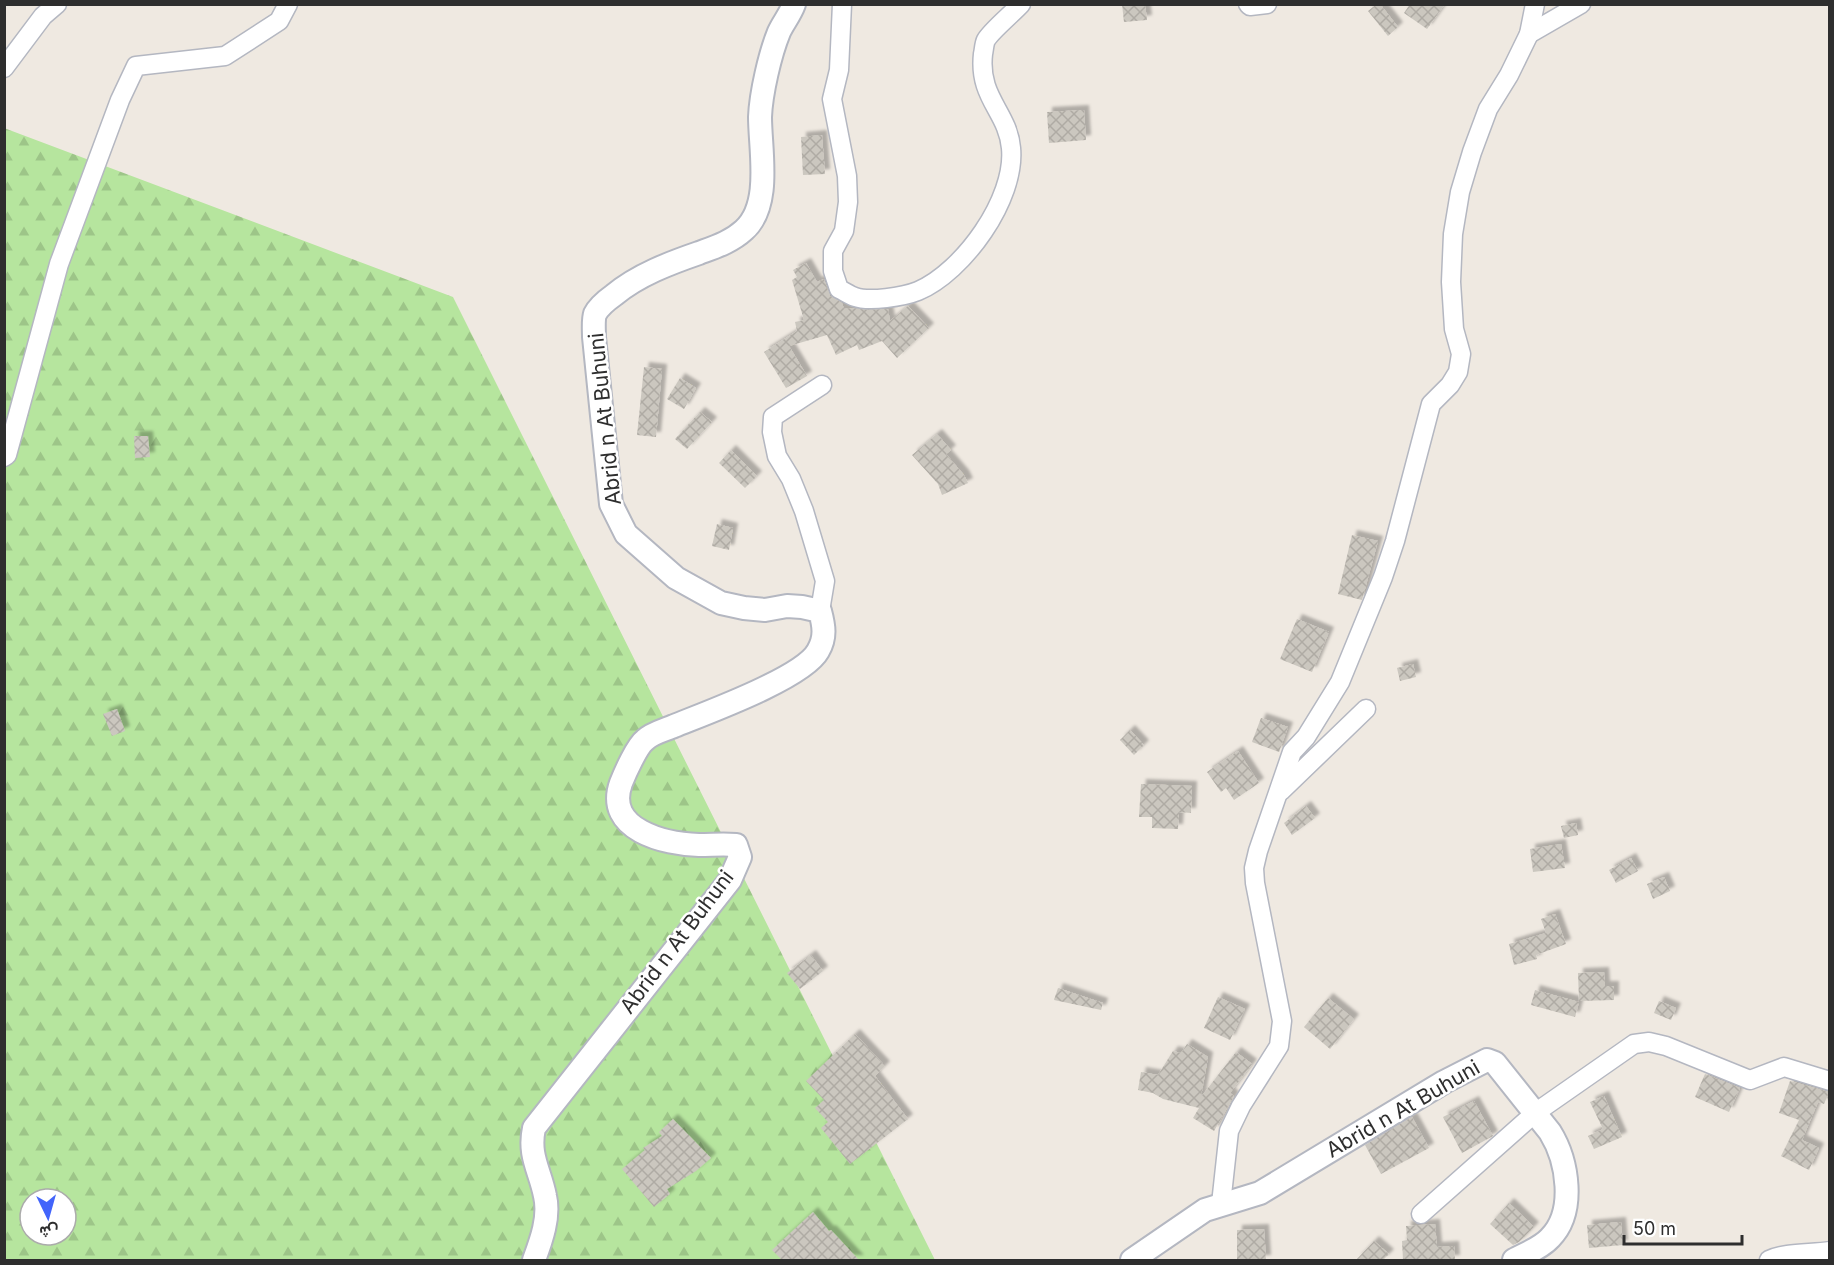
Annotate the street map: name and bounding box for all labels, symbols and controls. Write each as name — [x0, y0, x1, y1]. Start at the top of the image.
street label: Abrid n At Buhuni — [583, 332, 626, 506]
street label: Abrid n At Buhuni — [615, 865, 739, 1018]
street label: Abrid n At Buhuni — [1322, 1054, 1484, 1163]
north arrow — [18, 1187, 78, 1247]
scale bar — [1624, 1208, 1742, 1246]
text: 50 m — [1633, 1218, 1676, 1239]
text: ش — [39, 1221, 60, 1243]

